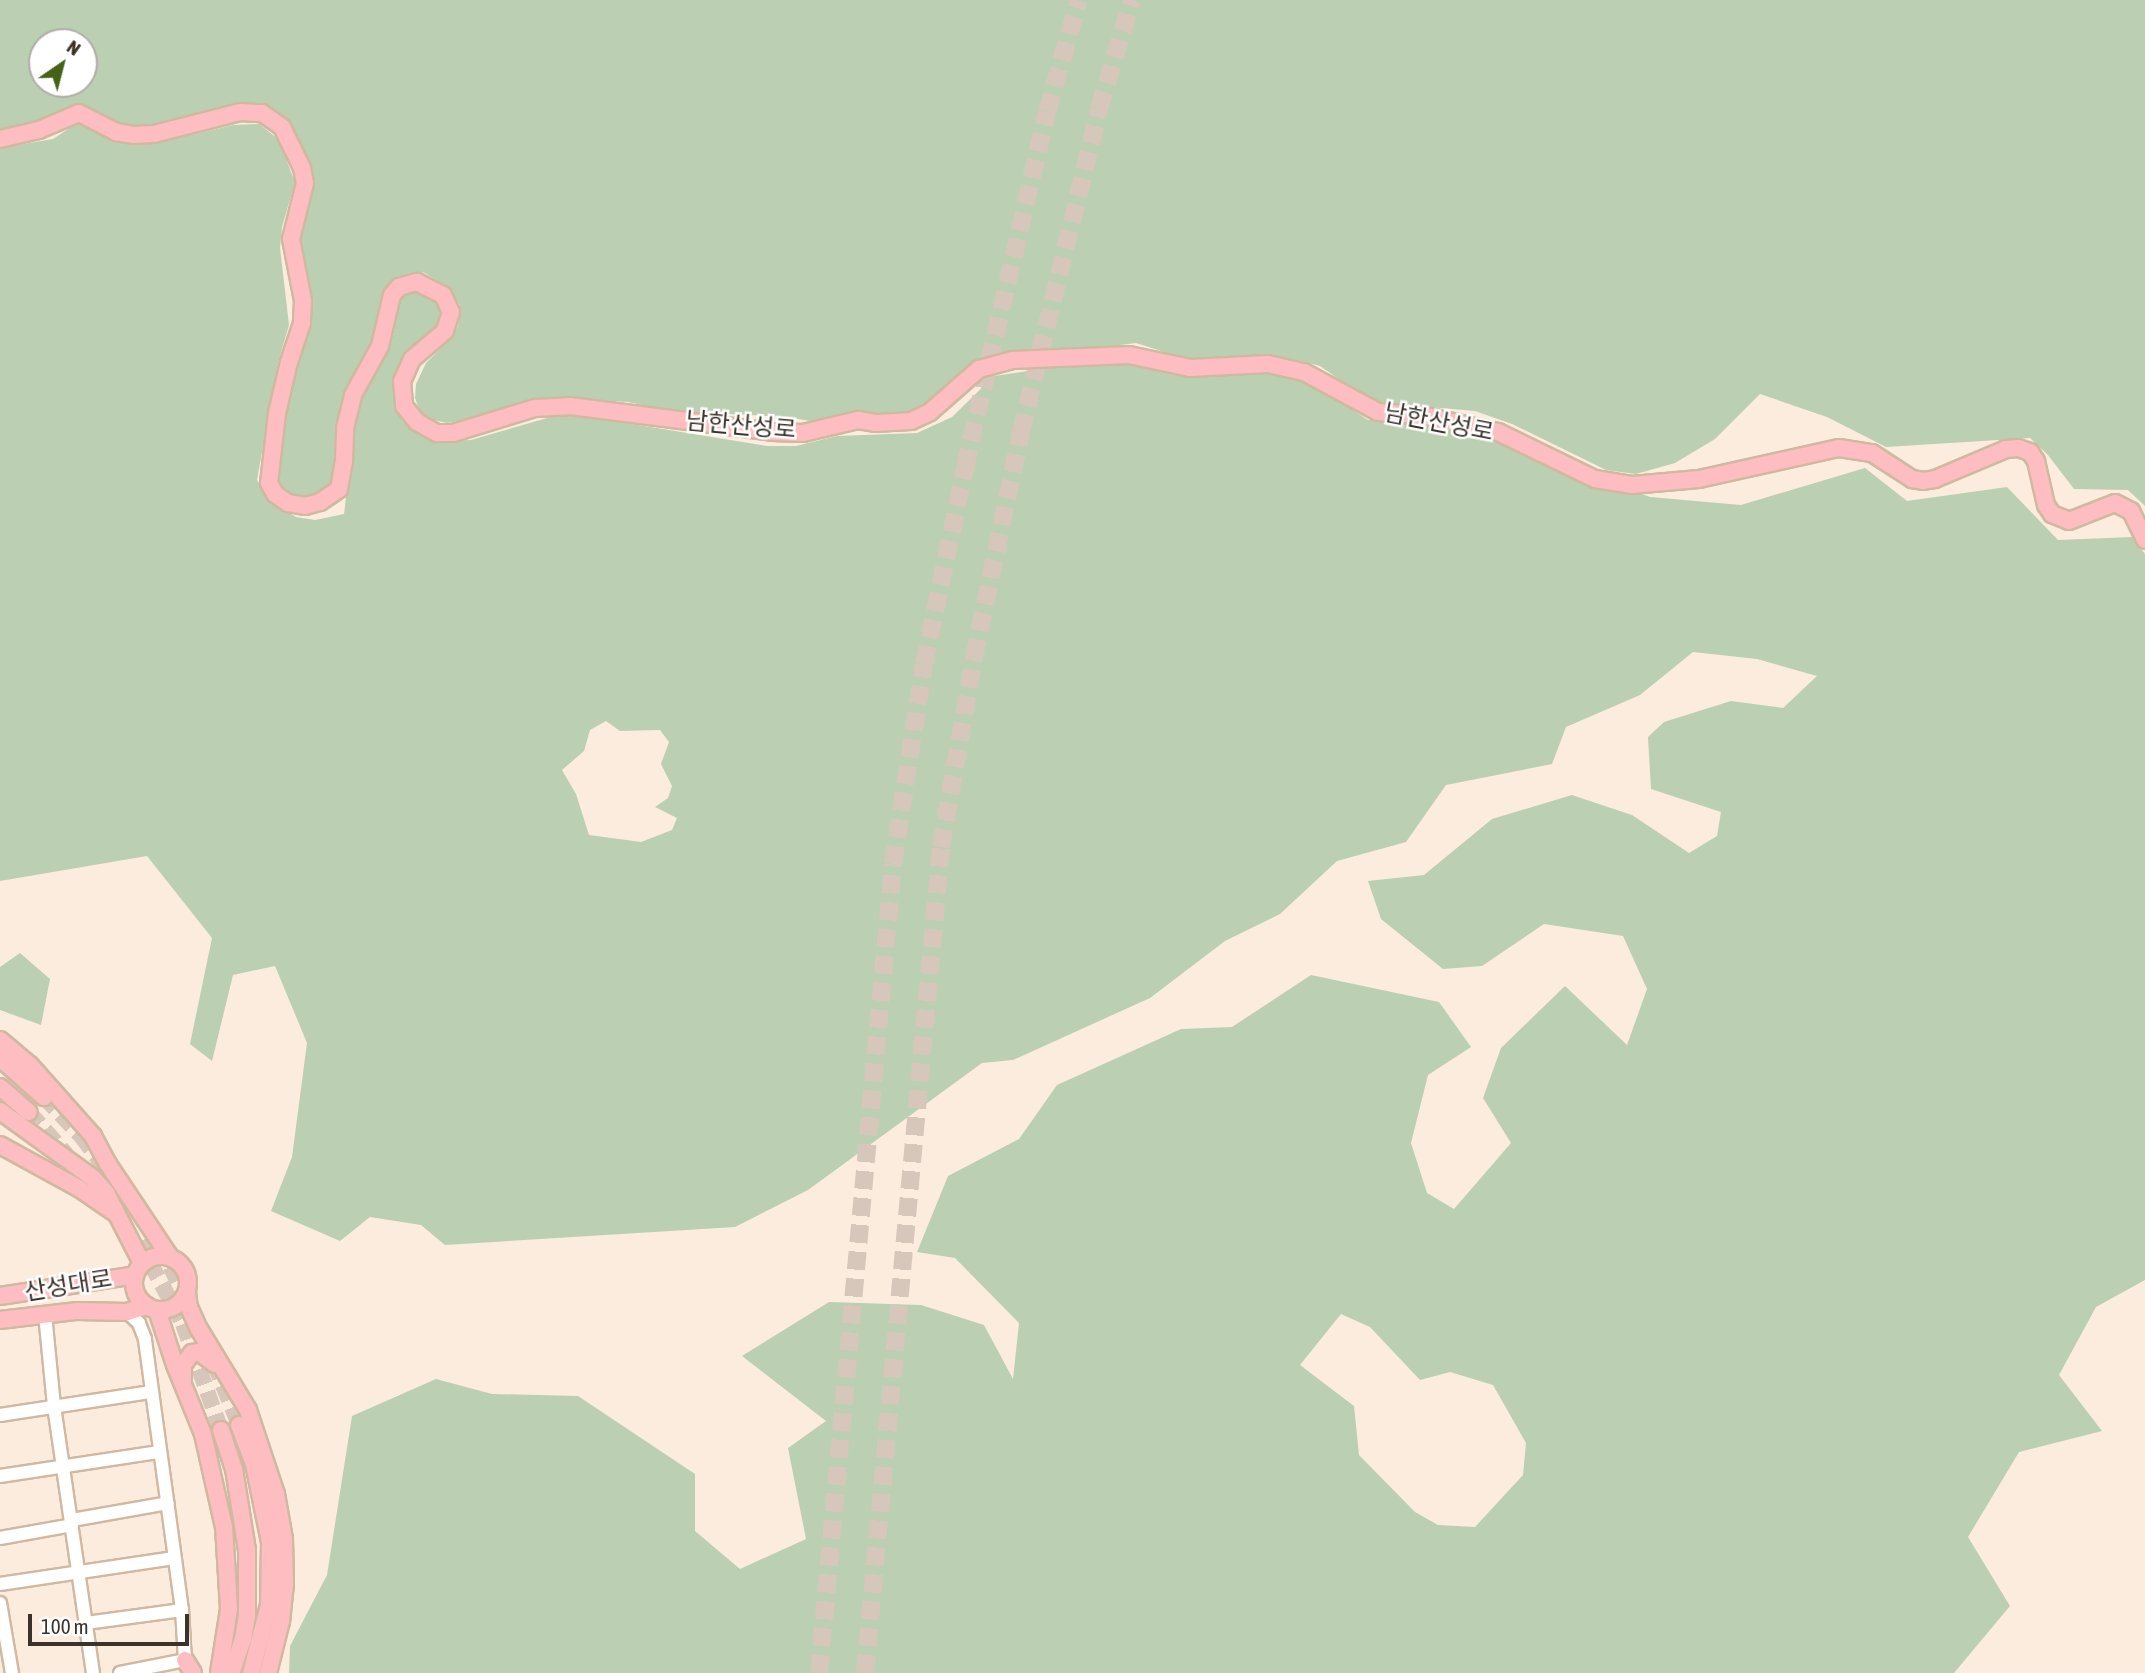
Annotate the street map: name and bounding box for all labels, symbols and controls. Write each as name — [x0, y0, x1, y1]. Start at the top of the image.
north arrow — [28, 28, 98, 98]
text: N — [63, 35, 85, 60]
street label: 남한산성로 — [1382, 397, 1496, 447]
street label: 남한산성로 — [685, 406, 797, 444]
street label: 산성대로 — [22, 1264, 114, 1306]
scale bar — [32, 1600, 192, 1644]
text: 100 m — [41, 1614, 89, 1638]

